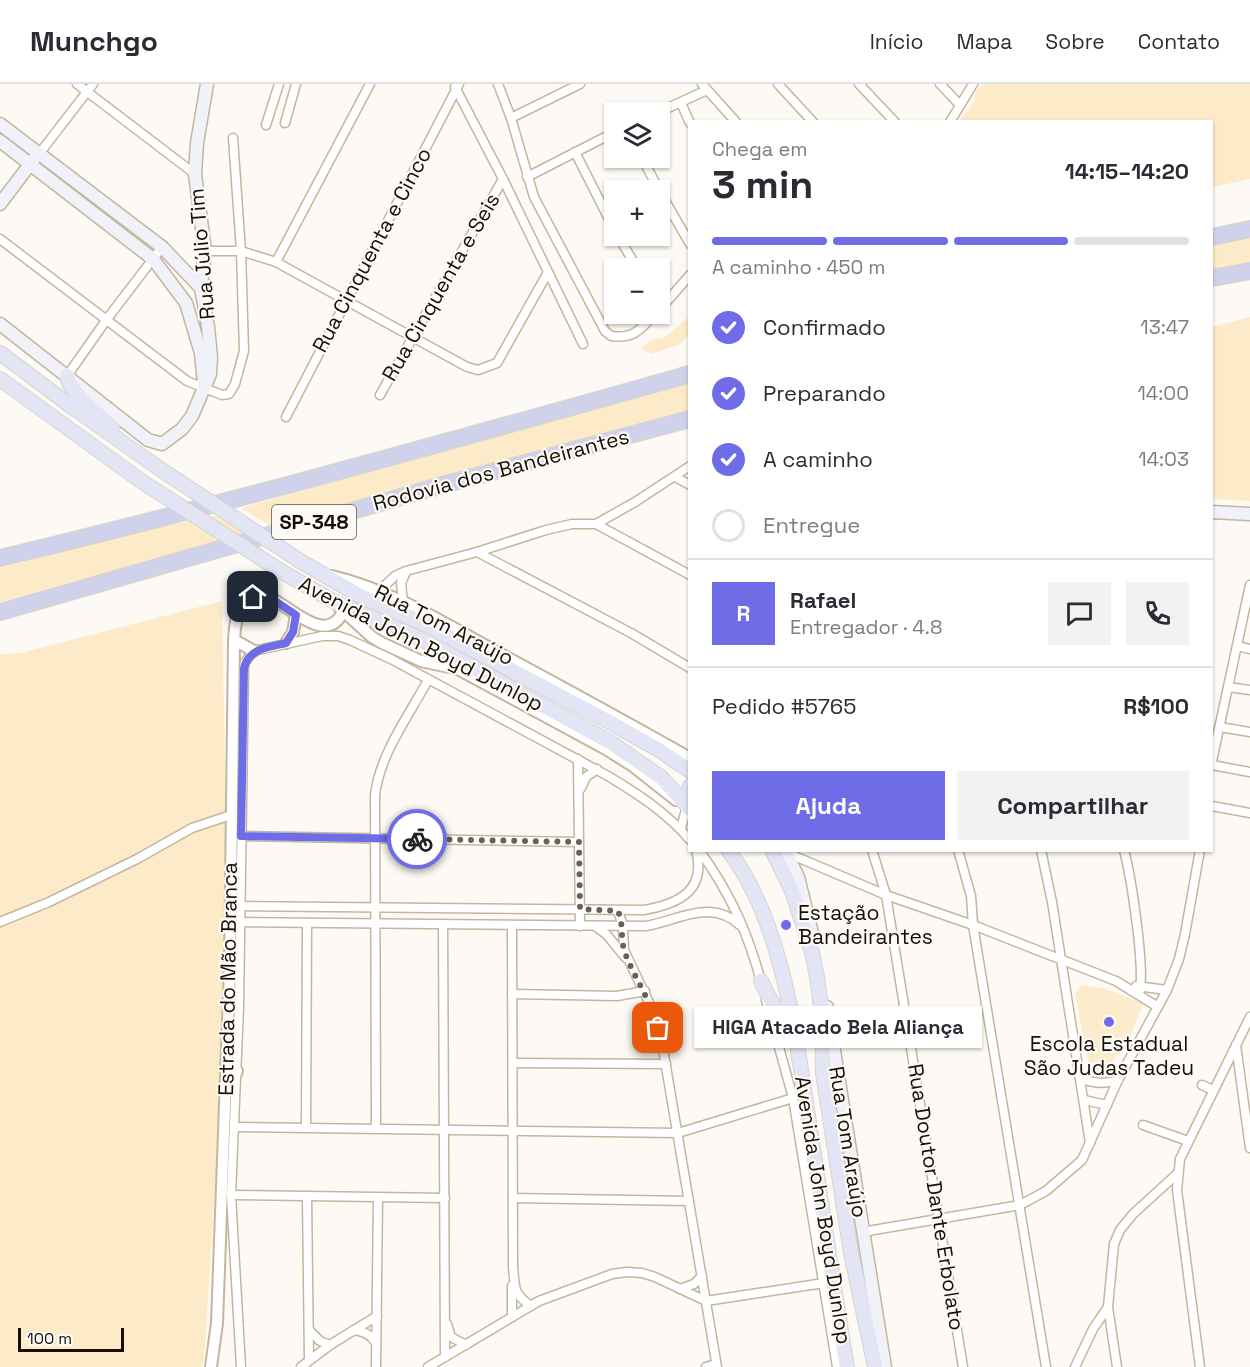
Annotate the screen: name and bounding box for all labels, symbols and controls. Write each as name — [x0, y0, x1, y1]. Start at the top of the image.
text: Munchgo — [30, 23, 158, 59]
text: Início — [870, 28, 923, 55]
text: Mapa — [956, 28, 1012, 55]
text: Sobre — [1045, 28, 1105, 55]
text: Contato — [1138, 28, 1220, 55]
map controls — [604, 102, 670, 324]
button: layers — [604, 102, 670, 168]
text: Chega em — [712, 136, 807, 162]
street label: Rua Cinquenta e Cinco — [306, 143, 437, 357]
text: 14:15–14:20 — [1065, 157, 1189, 185]
text: 3 min — [712, 160, 813, 209]
button: + — [604, 180, 670, 246]
street label: Rua Júlio Tim — [182, 187, 221, 321]
street label: Rua Cinquenta e Seis — [376, 188, 505, 386]
text: A caminho · 450 m — [712, 254, 886, 280]
button: − — [604, 258, 670, 324]
icon: check — [712, 311, 745, 344]
text: Confirmado — [763, 313, 886, 341]
text: 13:47 — [1140, 314, 1189, 340]
icon: check — [712, 377, 745, 410]
text: Preparando — [763, 379, 886, 407]
text: 14:00 — [1137, 380, 1189, 406]
street label: Rodovia dos Bandeirantes — [370, 422, 632, 517]
icon: check — [712, 443, 745, 476]
text: A caminho — [763, 445, 873, 473]
text: 14:03 — [1138, 446, 1189, 472]
road number: SP-348 — [272, 505, 356, 539]
text: Entregue — [763, 511, 860, 539]
street label: Avenida John Boyd Dunlop — [294, 570, 548, 717]
pin — [227, 571, 278, 622]
street label: Rua Tom Araújo — [370, 578, 519, 671]
icon: home — [236, 580, 269, 613]
button: chat — [1048, 582, 1111, 645]
button: phone — [1126, 582, 1189, 645]
text: Rafael — [790, 586, 856, 614]
text: R — [737, 599, 750, 627]
text: Entregador · 4.8 — [790, 614, 942, 640]
text: Pedido #5765 — [712, 692, 856, 720]
text: R$100 — [1123, 692, 1189, 720]
button: Ajuda — [712, 771, 945, 840]
button: Compartilhar — [957, 771, 1189, 840]
courier — [387, 809, 447, 869]
icon: bike — [401, 823, 434, 856]
street label: Estrada do Mão Branca — [212, 862, 243, 1096]
place label: Estação Bandeirantes — [798, 899, 933, 950]
marker: Estação Bandeirantes — [779, 918, 793, 932]
pin — [632, 1002, 683, 1053]
callout: HIGA Atacado Bela Aliança — [694, 1007, 982, 1049]
icon: bag — [641, 1011, 674, 1044]
text: HIGA Atacado Bela Aliança — [712, 1014, 964, 1040]
marker: Escola Estadual São Judas Tadeu — [1102, 1015, 1116, 1029]
place label: Escola Estadual São Judas Tadeu — [1024, 1030, 1194, 1081]
street label: Rua Doutor Dante Erbolato — [902, 1062, 971, 1332]
street label: Rua Tom Araújo — [823, 1064, 874, 1220]
street label: Avenida John Boyd Dunlop — [789, 1074, 858, 1346]
scale bar — [18, 1325, 124, 1352]
text: 100 m — [27, 1328, 72, 1349]

